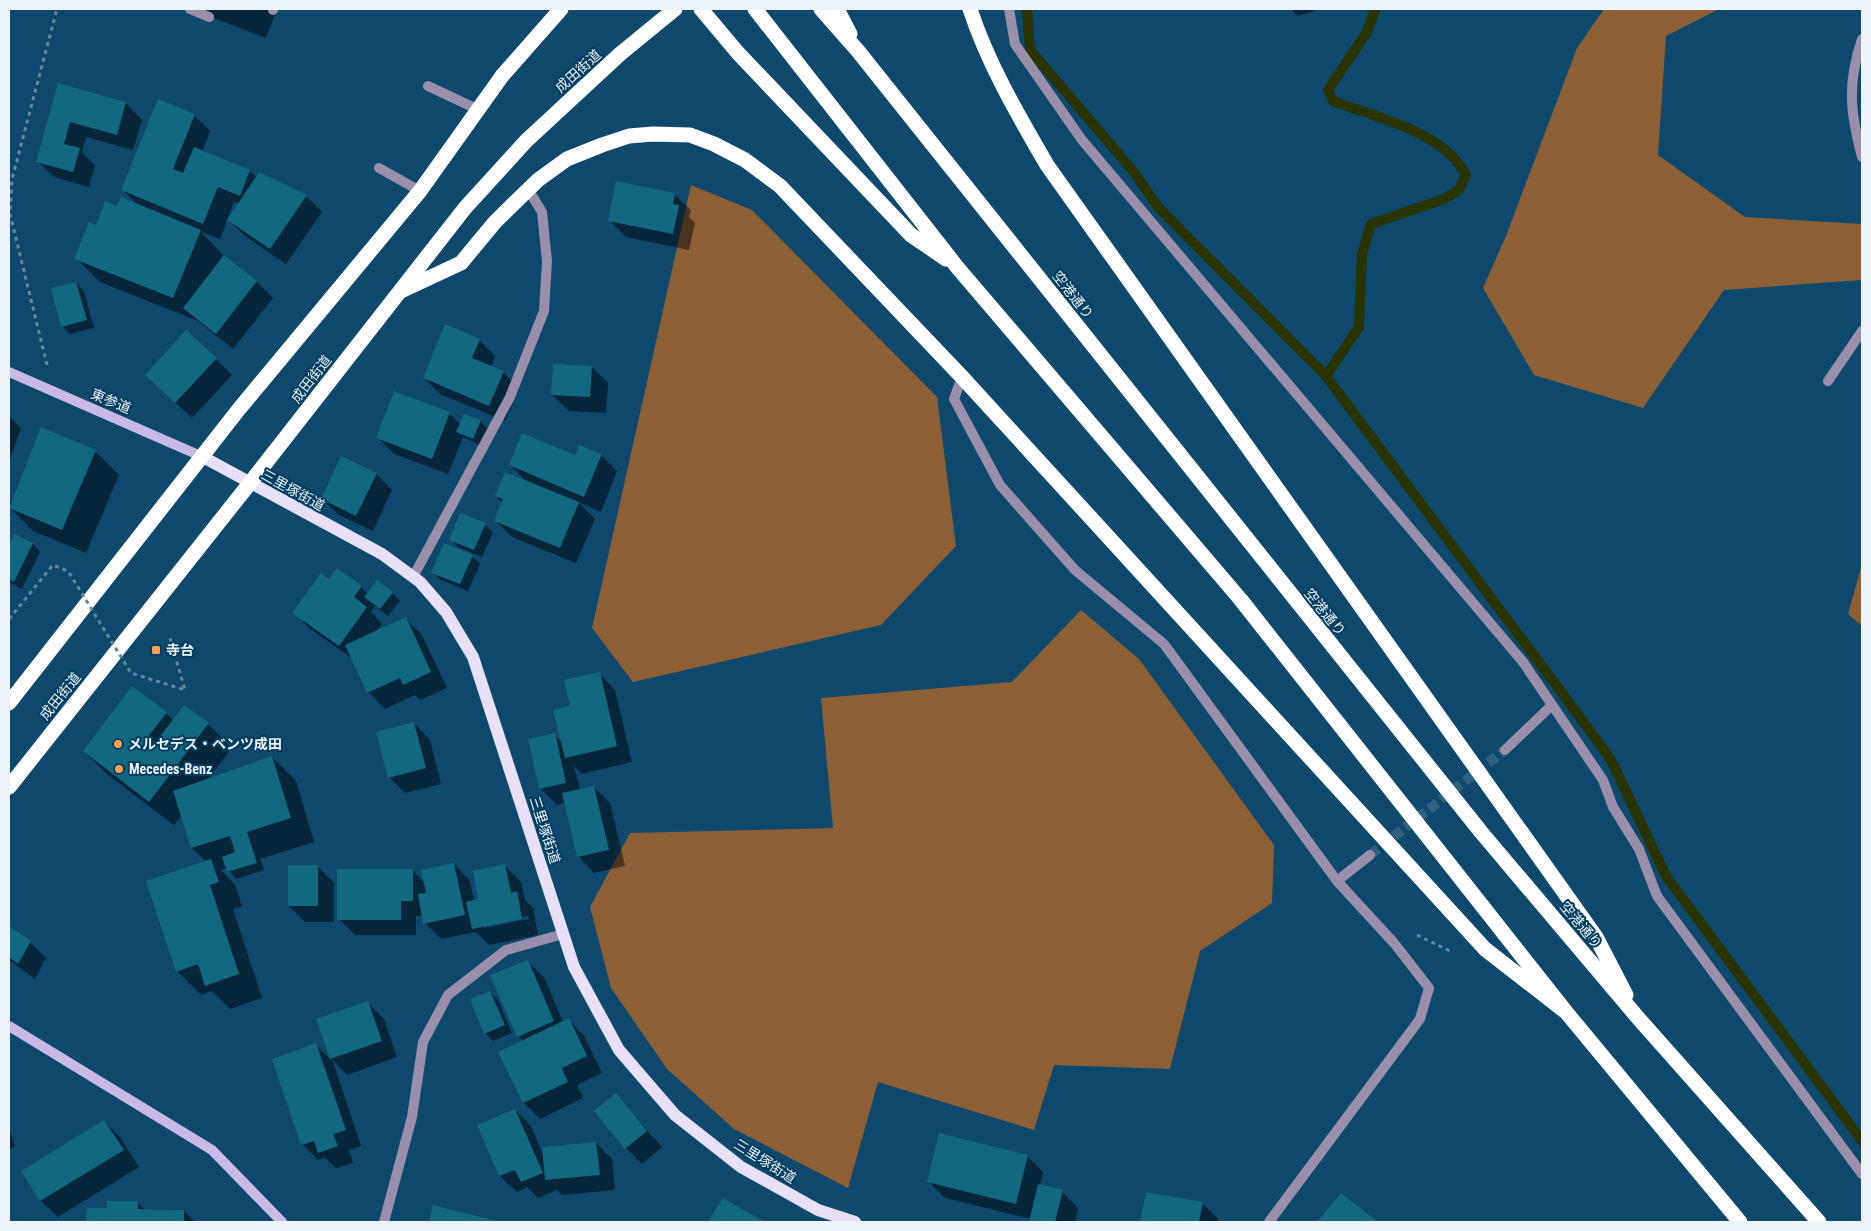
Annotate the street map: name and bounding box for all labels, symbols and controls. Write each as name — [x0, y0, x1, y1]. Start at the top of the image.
street label: 成田街道 — [552, 46, 604, 96]
street label: 空港通り — [1049, 268, 1097, 322]
street label: 成田街道 — [287, 352, 335, 406]
street label: 東参道 — [89, 385, 133, 417]
street label: 三里塚街道 — [259, 466, 327, 514]
street label: 空港通り — [1301, 585, 1349, 639]
place label: 寺台 — [166, 642, 194, 658]
marker: 寺台 — [150, 644, 162, 656]
street label: 成田街道 — [36, 669, 84, 723]
place label: メルセデス・ベンツ成田 — [128, 736, 282, 752]
marker: メルセデス・ベンツ成田 — [112, 738, 124, 750]
place label: Mecedes-Benz — [129, 761, 212, 777]
marker: Mecedes-Benz — [113, 763, 125, 775]
street label: 三里塚街道 — [527, 794, 563, 866]
street label: 空港通り — [1557, 898, 1605, 952]
street label: 三里塚街道 — [731, 1136, 799, 1186]

